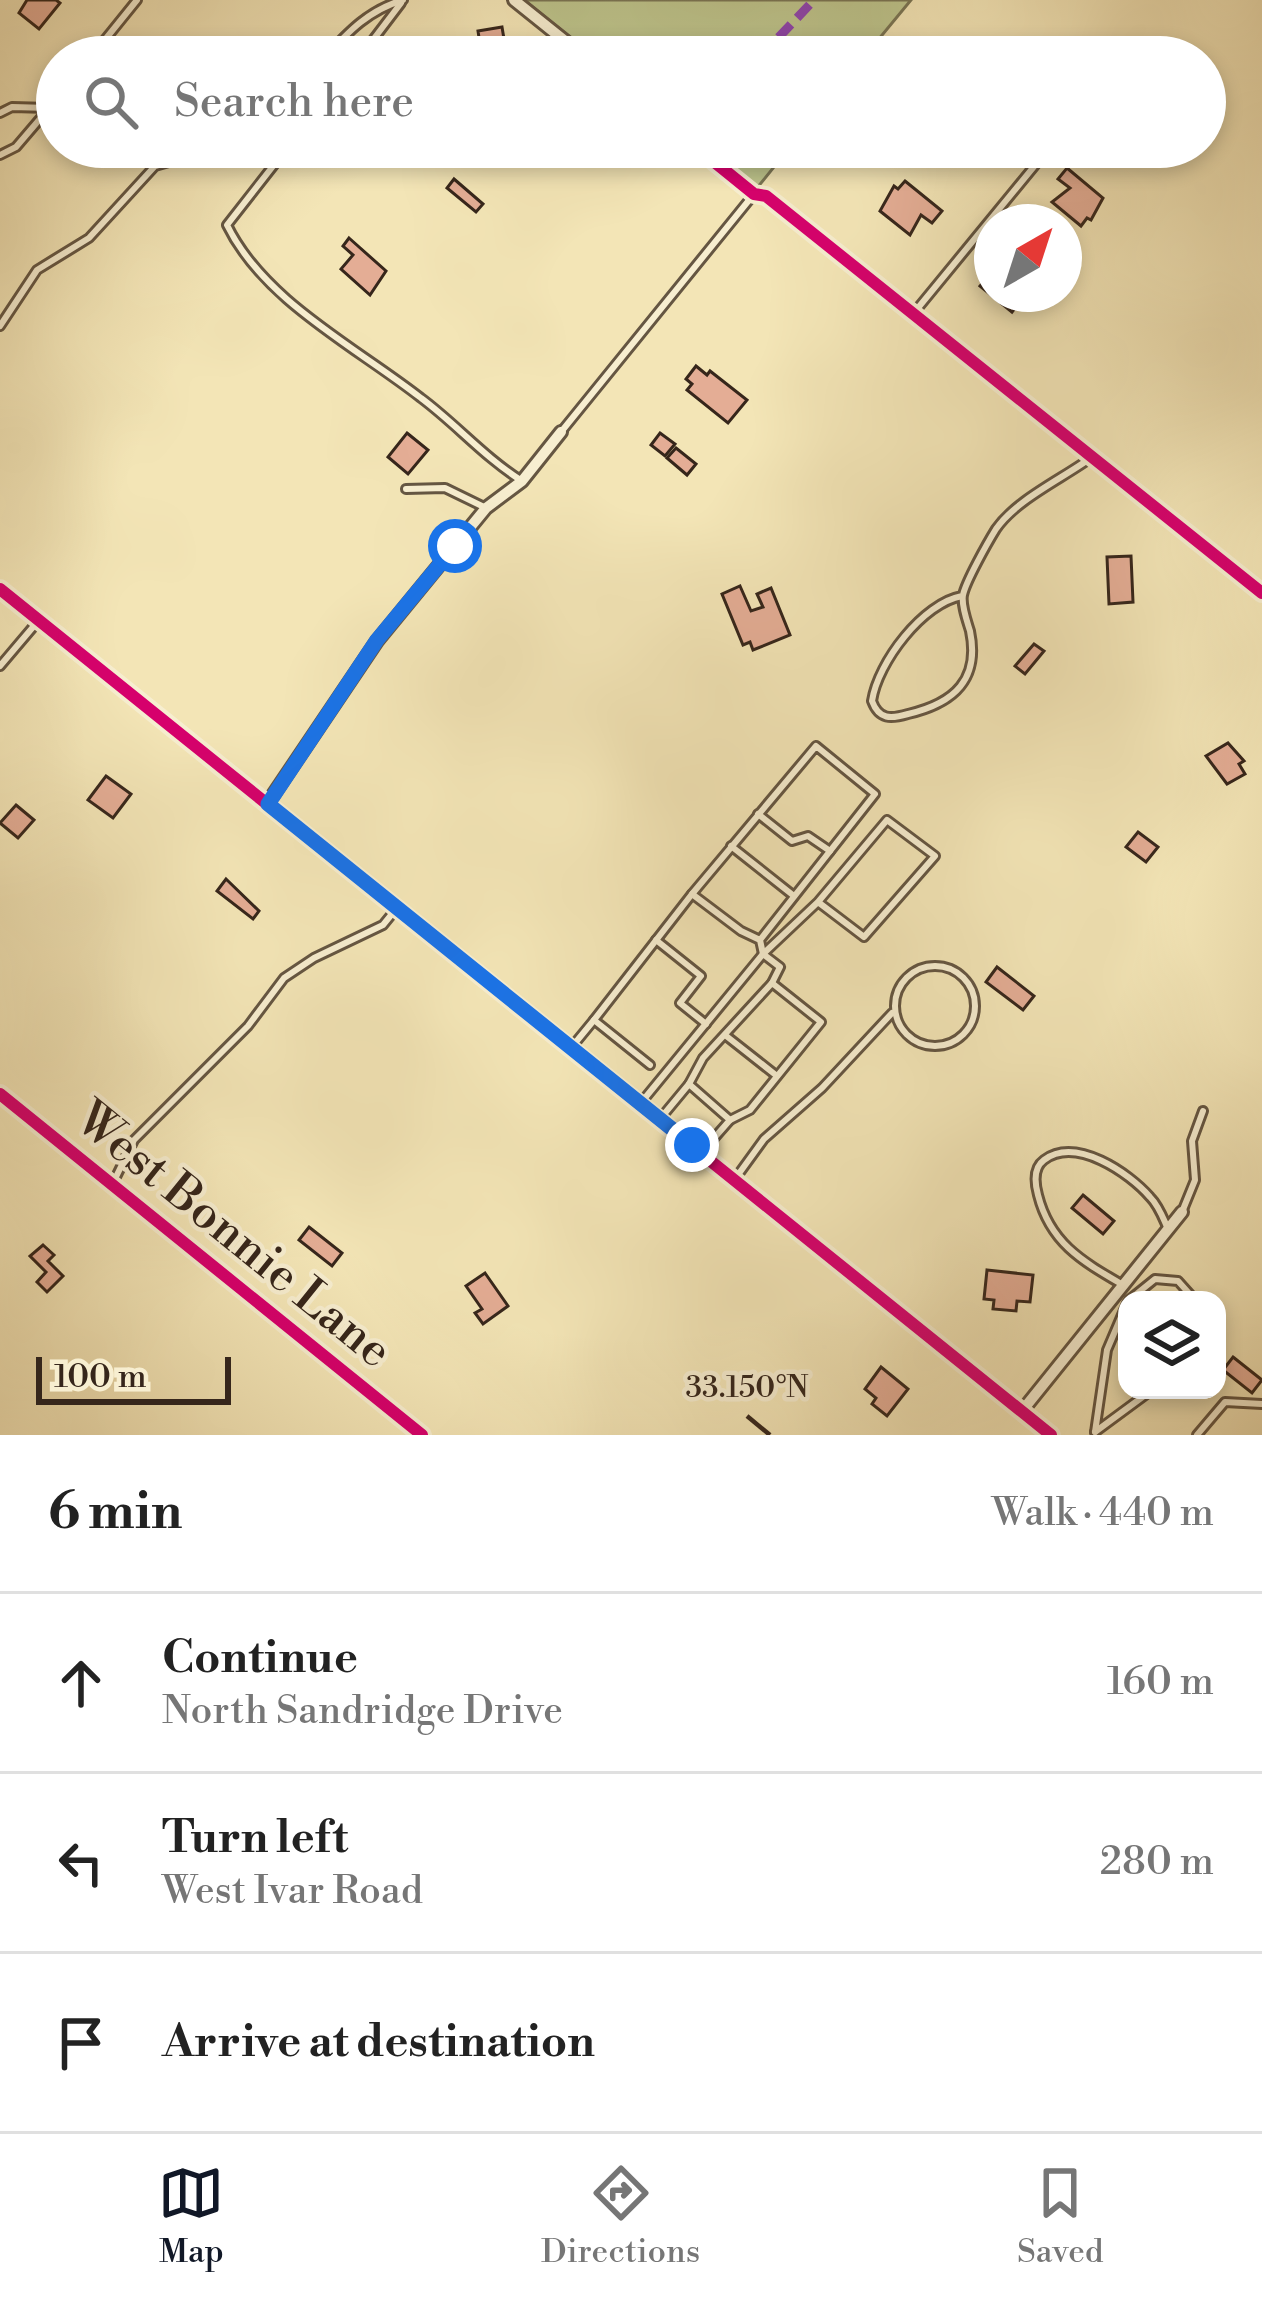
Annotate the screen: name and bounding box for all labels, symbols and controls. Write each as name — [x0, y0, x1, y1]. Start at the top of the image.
search box — [36, 36, 1226, 168]
icon: search — [78, 69, 144, 135]
text: Search here — [174, 74, 414, 131]
north arrow — [974, 204, 1082, 312]
route start — [428, 519, 482, 573]
street label: West Bonnie Lane — [61, 1089, 403, 1382]
route end — [665, 1118, 719, 1172]
map controls — [1118, 1291, 1226, 1399]
button: layers — [1118, 1291, 1226, 1399]
scale bar — [36, 1351, 231, 1404]
text: 100 m — [54, 1357, 147, 1398]
text: 33.150°N — [686, 1369, 808, 1407]
text: 6 min — [48, 1481, 182, 1545]
text: Walk · 440 m — [992, 1489, 1214, 1538]
text: Continue — [162, 1630, 358, 1687]
icon: ahead — [48, 1650, 114, 1716]
text: 160 m — [1107, 1658, 1214, 1707]
text: North Sandridge Drive — [162, 1687, 563, 1736]
text: Turn left — [162, 1810, 348, 1867]
icon: left — [48, 1830, 114, 1896]
text: 280 m — [1100, 1838, 1214, 1887]
text: West Ivar Road — [162, 1867, 423, 1916]
icon: arrive — [48, 2010, 114, 2076]
text: Arrive at destination — [162, 2014, 595, 2071]
tab: Map — [158, 2160, 224, 2273]
tab: Directions — [541, 2160, 700, 2273]
tab: Saved — [1017, 2160, 1104, 2273]

